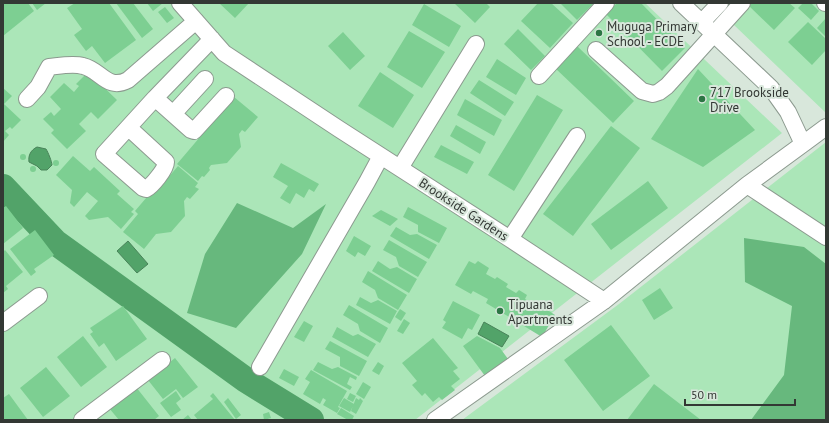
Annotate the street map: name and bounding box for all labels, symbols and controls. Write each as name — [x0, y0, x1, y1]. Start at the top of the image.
place label: Muguga Primary School - ECDE — [607, 18, 697, 50]
marker: Muguga Primary School - ECDE — [594, 28, 604, 38]
place label: 717 Brookside Drive — [710, 84, 789, 116]
marker: 717 Brookside Drive — [697, 94, 707, 104]
street label: Brookside Gardens — [416, 174, 512, 245]
place label: Tipuana Apartments — [508, 296, 572, 328]
marker: Tipuana Apartments — [495, 306, 505, 316]
scale bar — [685, 381, 795, 407]
text: 50 m — [691, 387, 717, 402]

